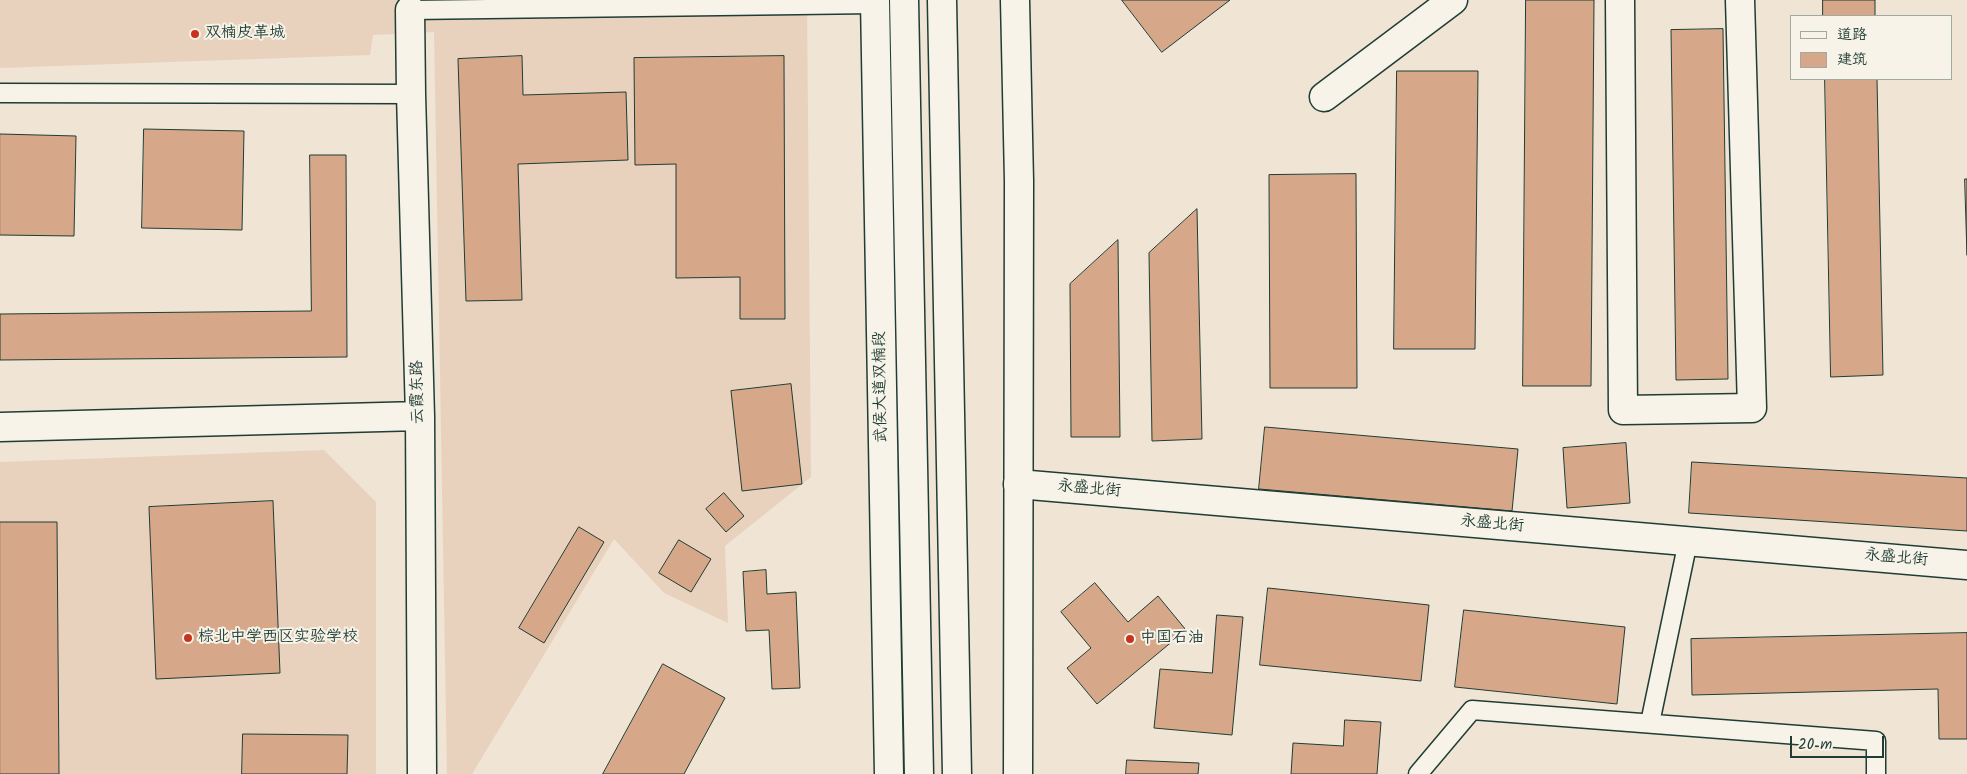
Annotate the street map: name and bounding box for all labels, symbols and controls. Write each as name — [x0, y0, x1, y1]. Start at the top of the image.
legend — [1790, 15, 1952, 80]
text: 道路 — [1837, 23, 1867, 47]
place label: 双楠皮革城 — [205, 24, 285, 44]
marker: 双楠皮革城 — [189, 28, 201, 40]
text: 建筑 — [1837, 48, 1867, 72]
street label: 武侯大道双楠段 — [871, 331, 893, 443]
street label: 云霞东路 — [409, 360, 429, 424]
street label: 永盛北街 — [1056, 478, 1122, 502]
street label: 永盛北街 — [1459, 513, 1525, 537]
street label: 永盛北街 — [1863, 547, 1929, 571]
place label: 棕北中学西区实验学校 — [198, 628, 358, 648]
place label: 中国石油 — [1140, 629, 1204, 649]
marker: 棕北中学西区实验学校 — [182, 632, 194, 644]
marker: 中国石油 — [1124, 633, 1136, 645]
scale bar — [1792, 726, 1886, 758]
text: 20 m — [1798, 733, 1832, 757]

